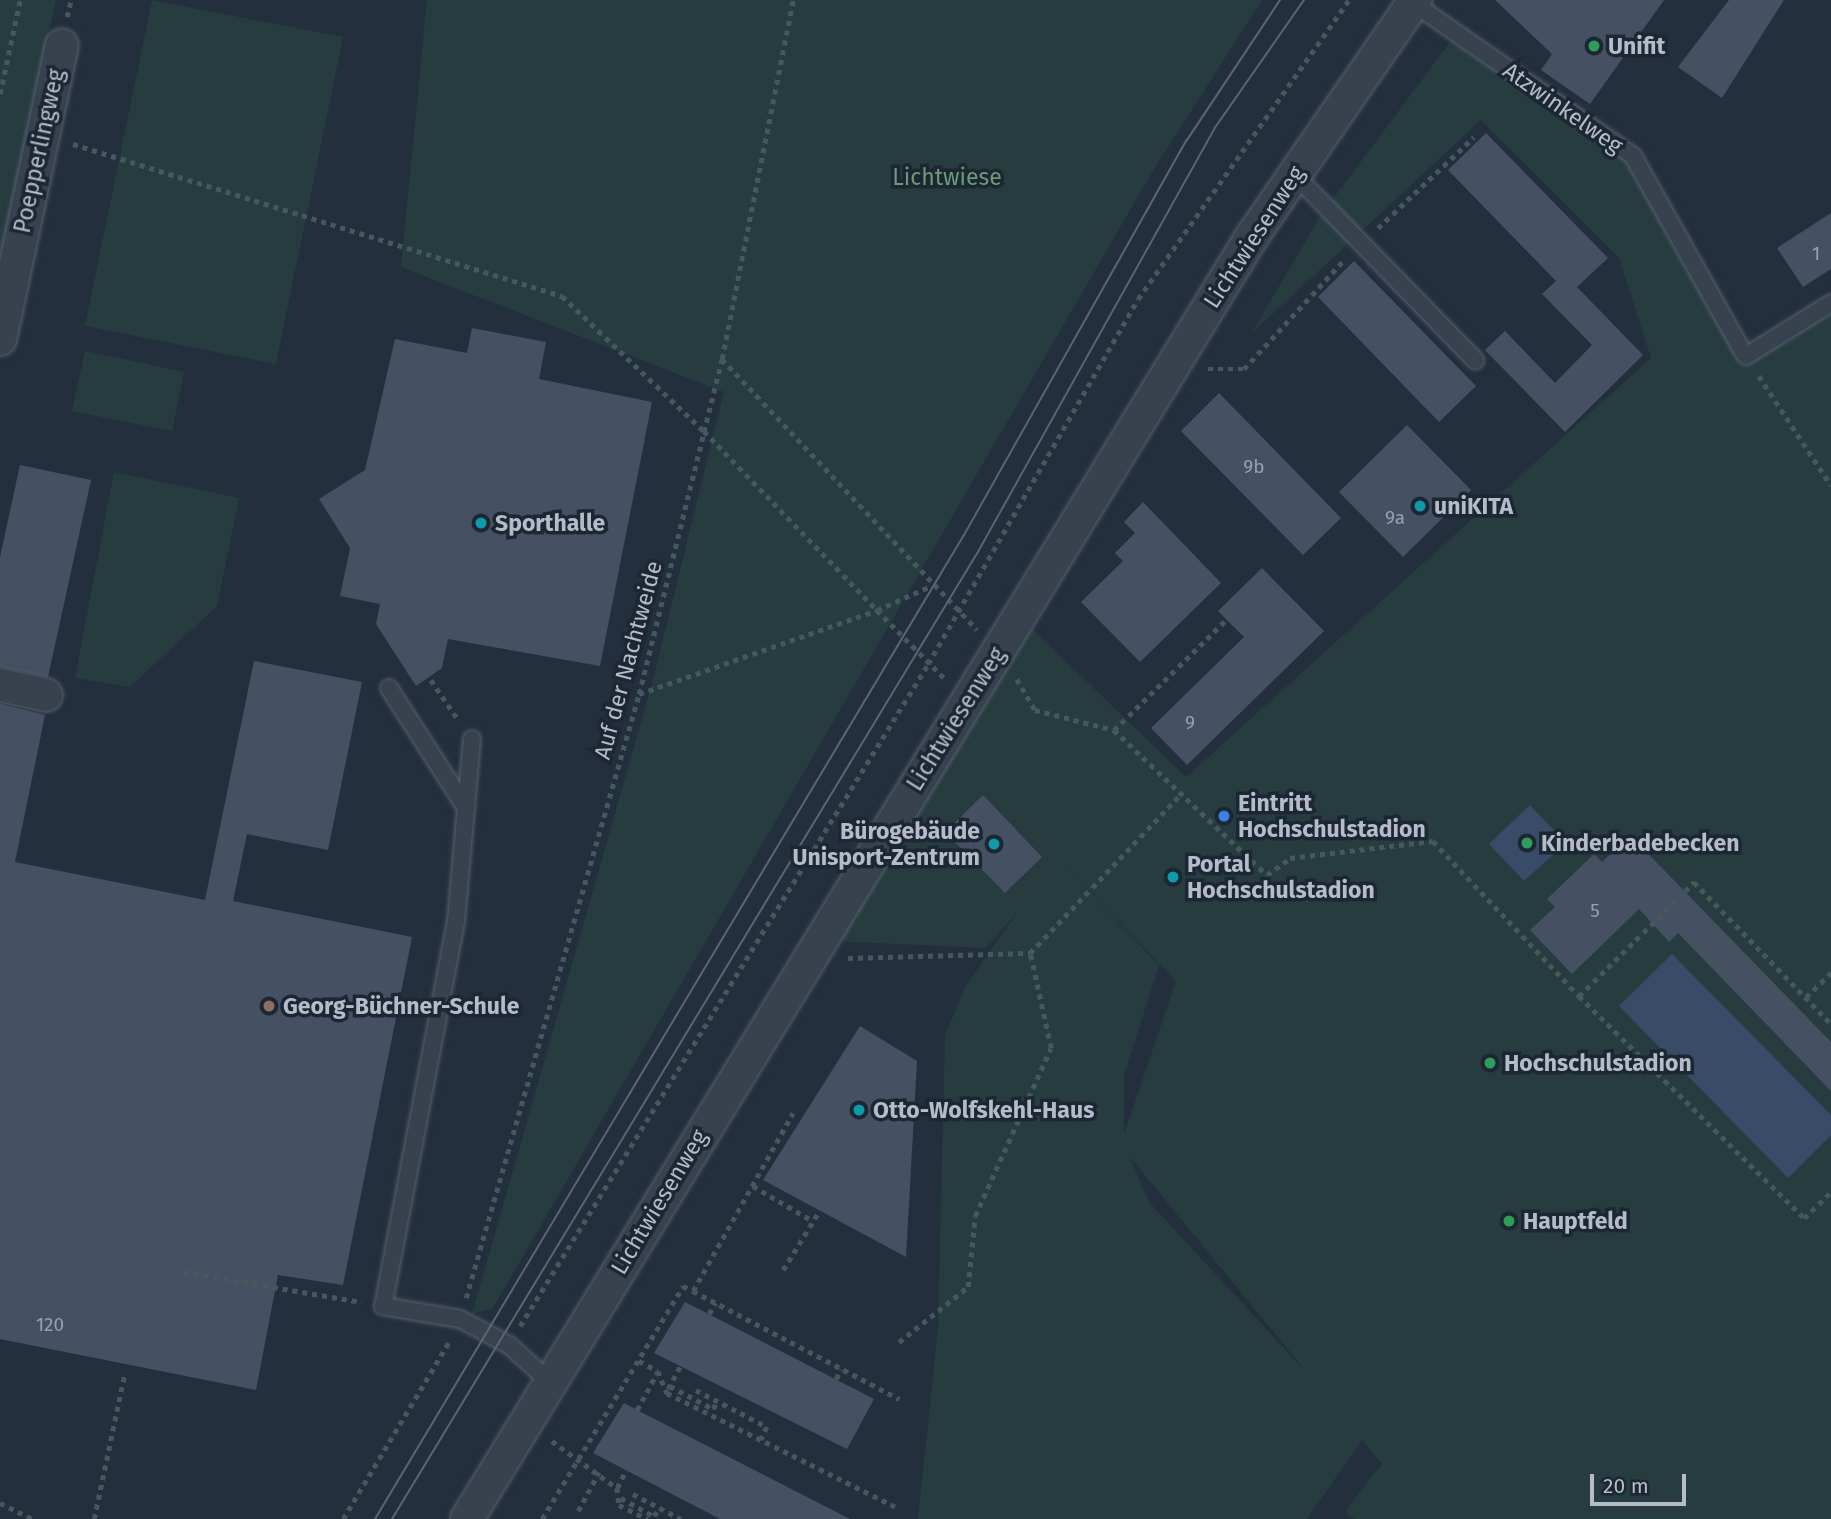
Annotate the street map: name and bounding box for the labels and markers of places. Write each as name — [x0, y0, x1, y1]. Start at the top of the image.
place label: Unifit — [1608, 32, 1665, 60]
marker: Unifit — [1586, 38, 1602, 54]
place label: uniKITA — [1434, 492, 1513, 520]
marker: uniKITA — [1412, 498, 1428, 514]
place label: Sporthalle — [495, 509, 605, 537]
marker: Sporthalle — [473, 515, 489, 531]
place label: Eintritt Hochschulstadion — [1238, 789, 1426, 843]
marker: Eintritt Hochschulstadion — [1216, 808, 1232, 824]
place label: Bürogebäude Unisport-Zentrum — [792, 817, 980, 871]
place label: Kinderbadebecken — [1541, 829, 1739, 857]
marker: Kinderbadebecken — [1519, 835, 1535, 851]
marker: Bürogebäude Unisport-Zentrum — [986, 836, 1002, 852]
place label: Portal Hochschulstadion — [1187, 850, 1375, 904]
marker: Portal Hochschulstadion — [1165, 869, 1181, 885]
place label: Georg-Büchner-Schule — [283, 992, 519, 1020]
marker: Georg-Büchner-Schule — [261, 998, 277, 1014]
place label: Hochschulstadion — [1504, 1049, 1692, 1077]
marker: Hochschulstadion — [1482, 1055, 1498, 1071]
place label: Otto-Wolfskehl-Haus — [873, 1096, 1094, 1124]
marker: Otto-Wolfskehl-Haus — [851, 1102, 867, 1118]
place label: Hauptfeld — [1523, 1207, 1628, 1235]
marker: Hauptfeld — [1501, 1213, 1517, 1229]

